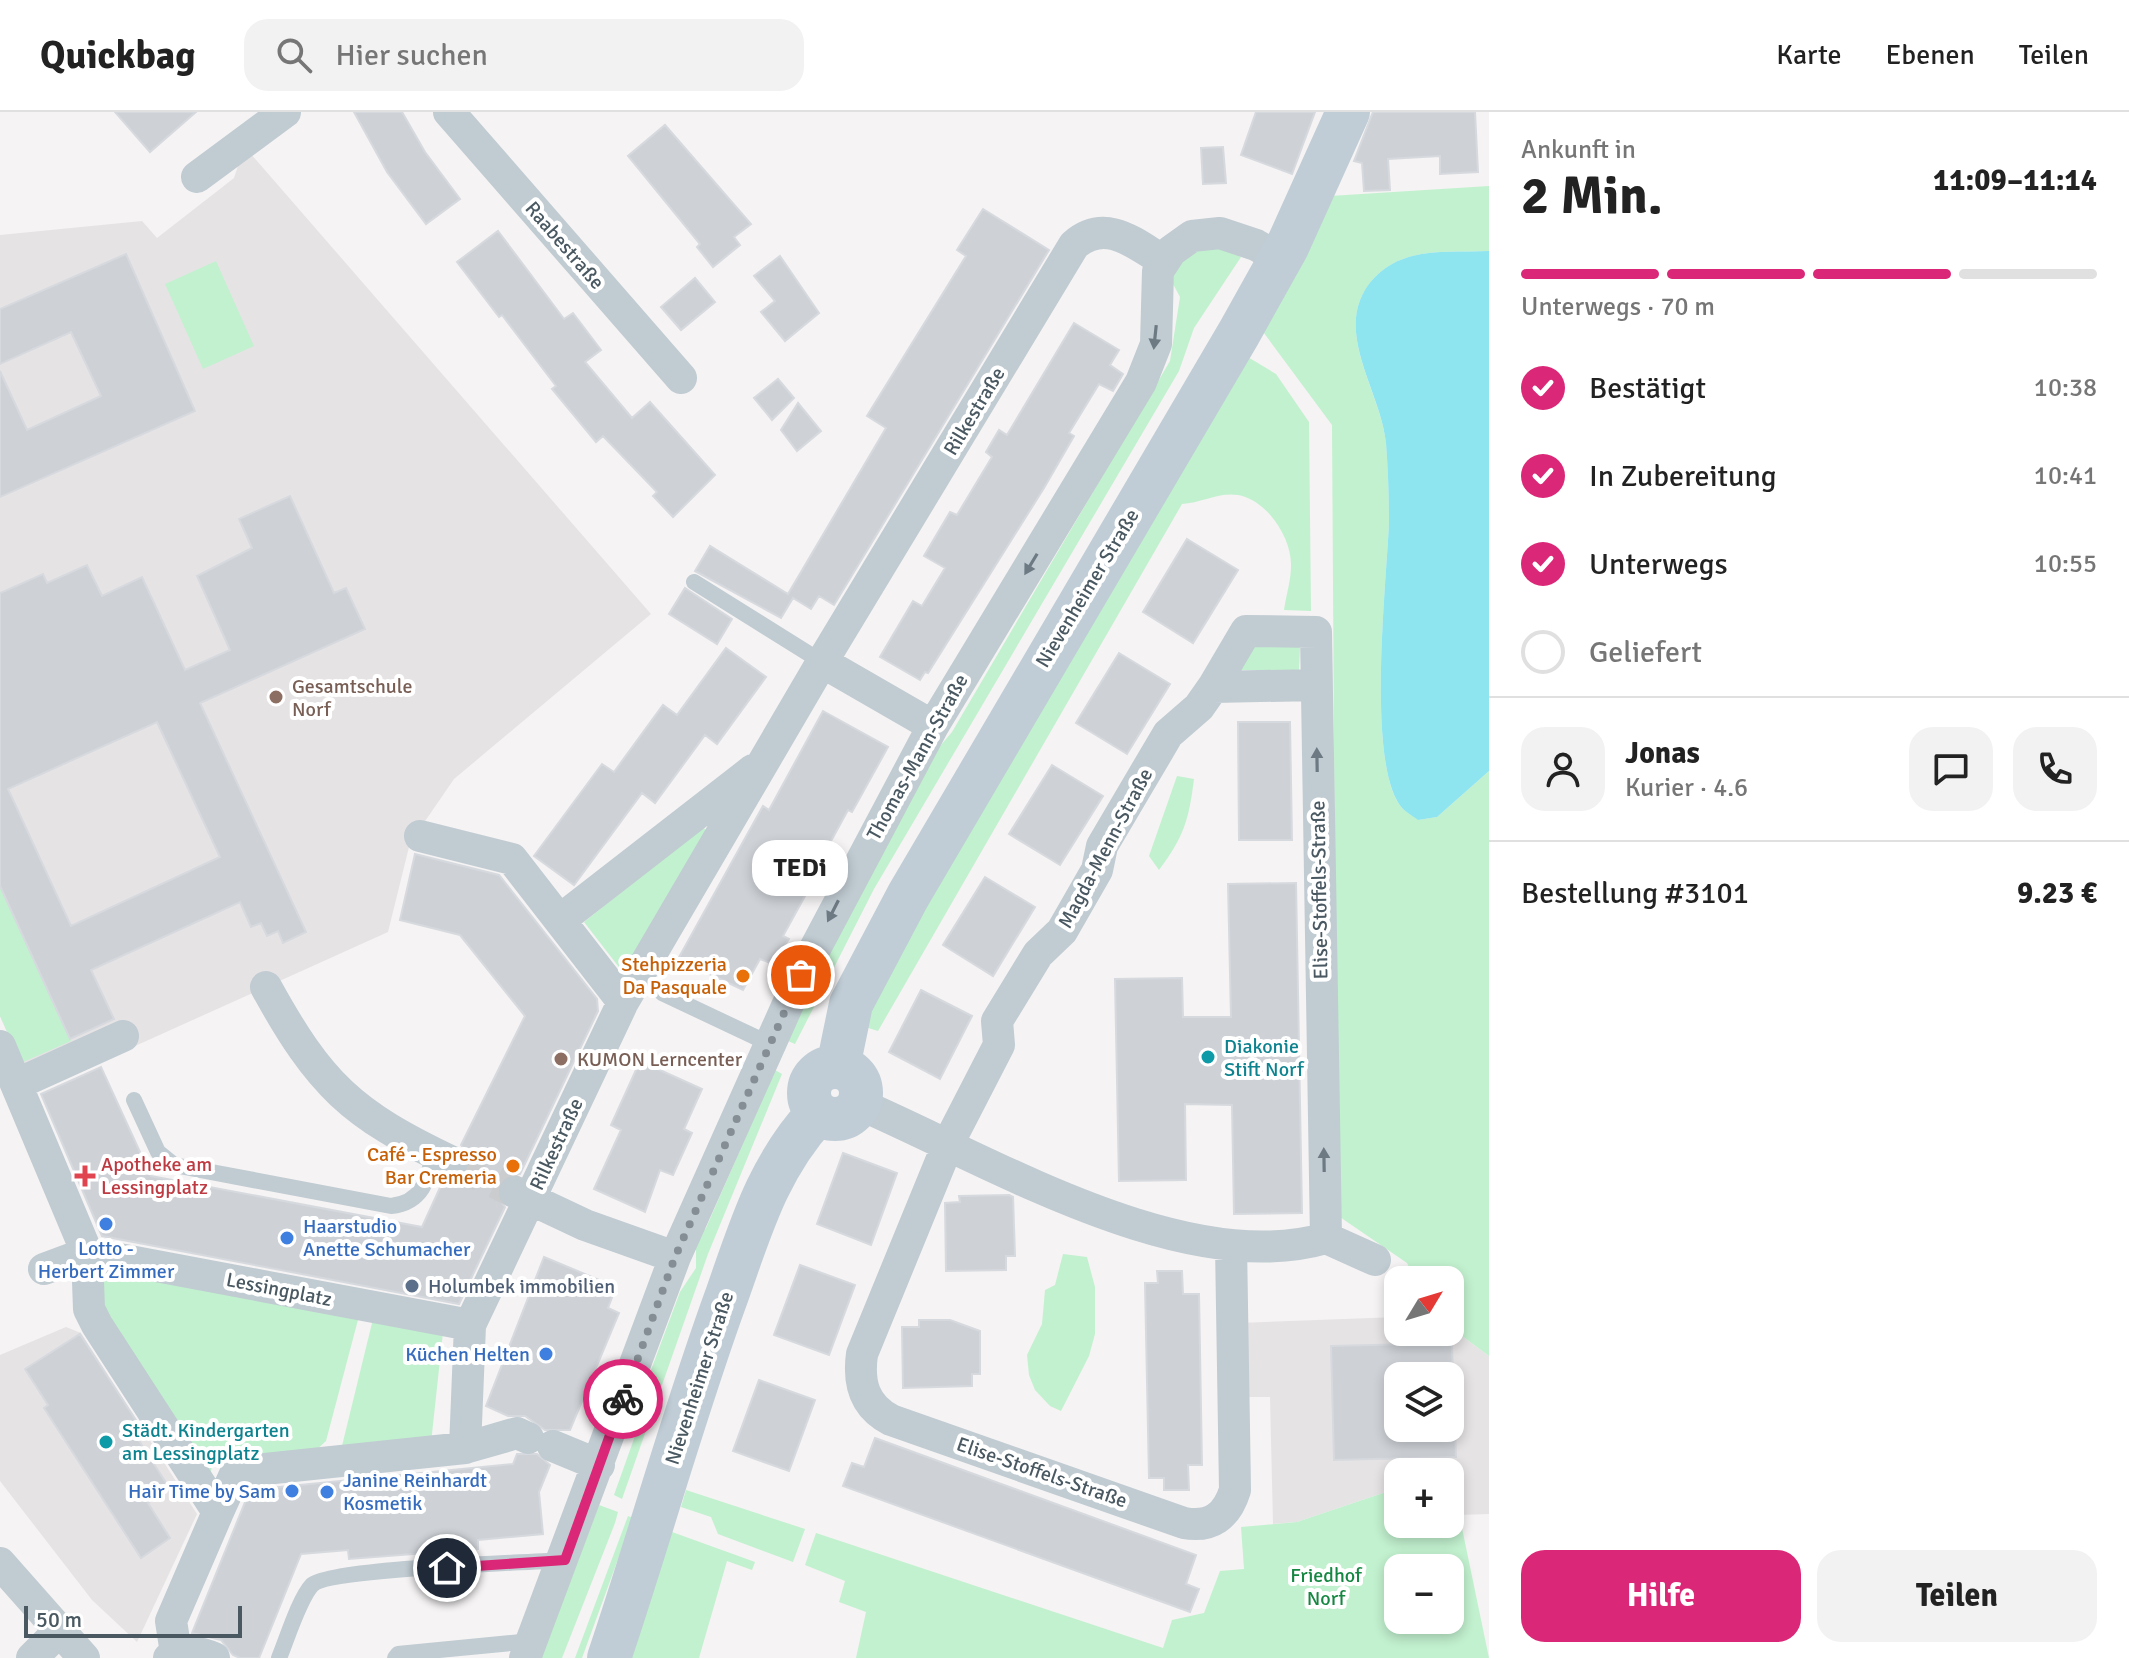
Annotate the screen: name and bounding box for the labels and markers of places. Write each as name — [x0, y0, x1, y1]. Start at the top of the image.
place label: Gesamtschule Norf — [292, 674, 412, 722]
marker: Gesamtschule Norf — [267, 688, 285, 706]
callout: TEDi — [753, 839, 849, 895]
pin — [767, 941, 835, 1009]
place label: Stehpizzeria Da Pasquale — [621, 952, 727, 1000]
marker: Stehpizzeria Da Pasquale — [734, 967, 752, 985]
place label: Diakonie Stift Norf — [1224, 1034, 1305, 1082]
place label: KUMON Lerncenter — [577, 1047, 743, 1072]
marker: Diakonie Stift Norf — [1199, 1048, 1217, 1066]
marker: KUMON Lerncenter — [552, 1050, 570, 1068]
place label: Café - Espresso Bar Cremeria — [367, 1142, 497, 1190]
place label: Apotheke am Lessingplatz — [101, 1152, 212, 1200]
marker: Café - Espresso Bar Cremeria — [504, 1157, 522, 1175]
marker: Apotheke am Lessingplatz — [76, 1167, 94, 1185]
place label: Haarstudio Anette Schumacher — [303, 1214, 471, 1262]
marker: Lotto - Herbert Zimmer — [97, 1215, 115, 1233]
marker: Haarstudio Anette Schumacher — [278, 1229, 296, 1247]
place label: Lotto - Herbert Zimmer — [38, 1236, 175, 1284]
place label: Holumbek immobilien — [428, 1274, 615, 1299]
marker: Holumbek immobilien — [403, 1277, 421, 1295]
place label: Küchen Helten — [405, 1342, 530, 1367]
marker: Küchen Helten — [537, 1345, 555, 1363]
place label: Städt. Kindergarten am Lessingplatz — [122, 1418, 290, 1466]
marker: Städt. Kindergarten am Lessingplatz — [97, 1433, 115, 1451]
place label: Janine Reinhardt Kosmetik — [343, 1468, 487, 1516]
place label: Hair Time by Sam — [128, 1479, 276, 1504]
marker: Hair Time by Sam — [283, 1482, 301, 1500]
marker: Janine Reinhardt Kosmetik — [318, 1483, 336, 1501]
pin — [413, 1534, 481, 1602]

